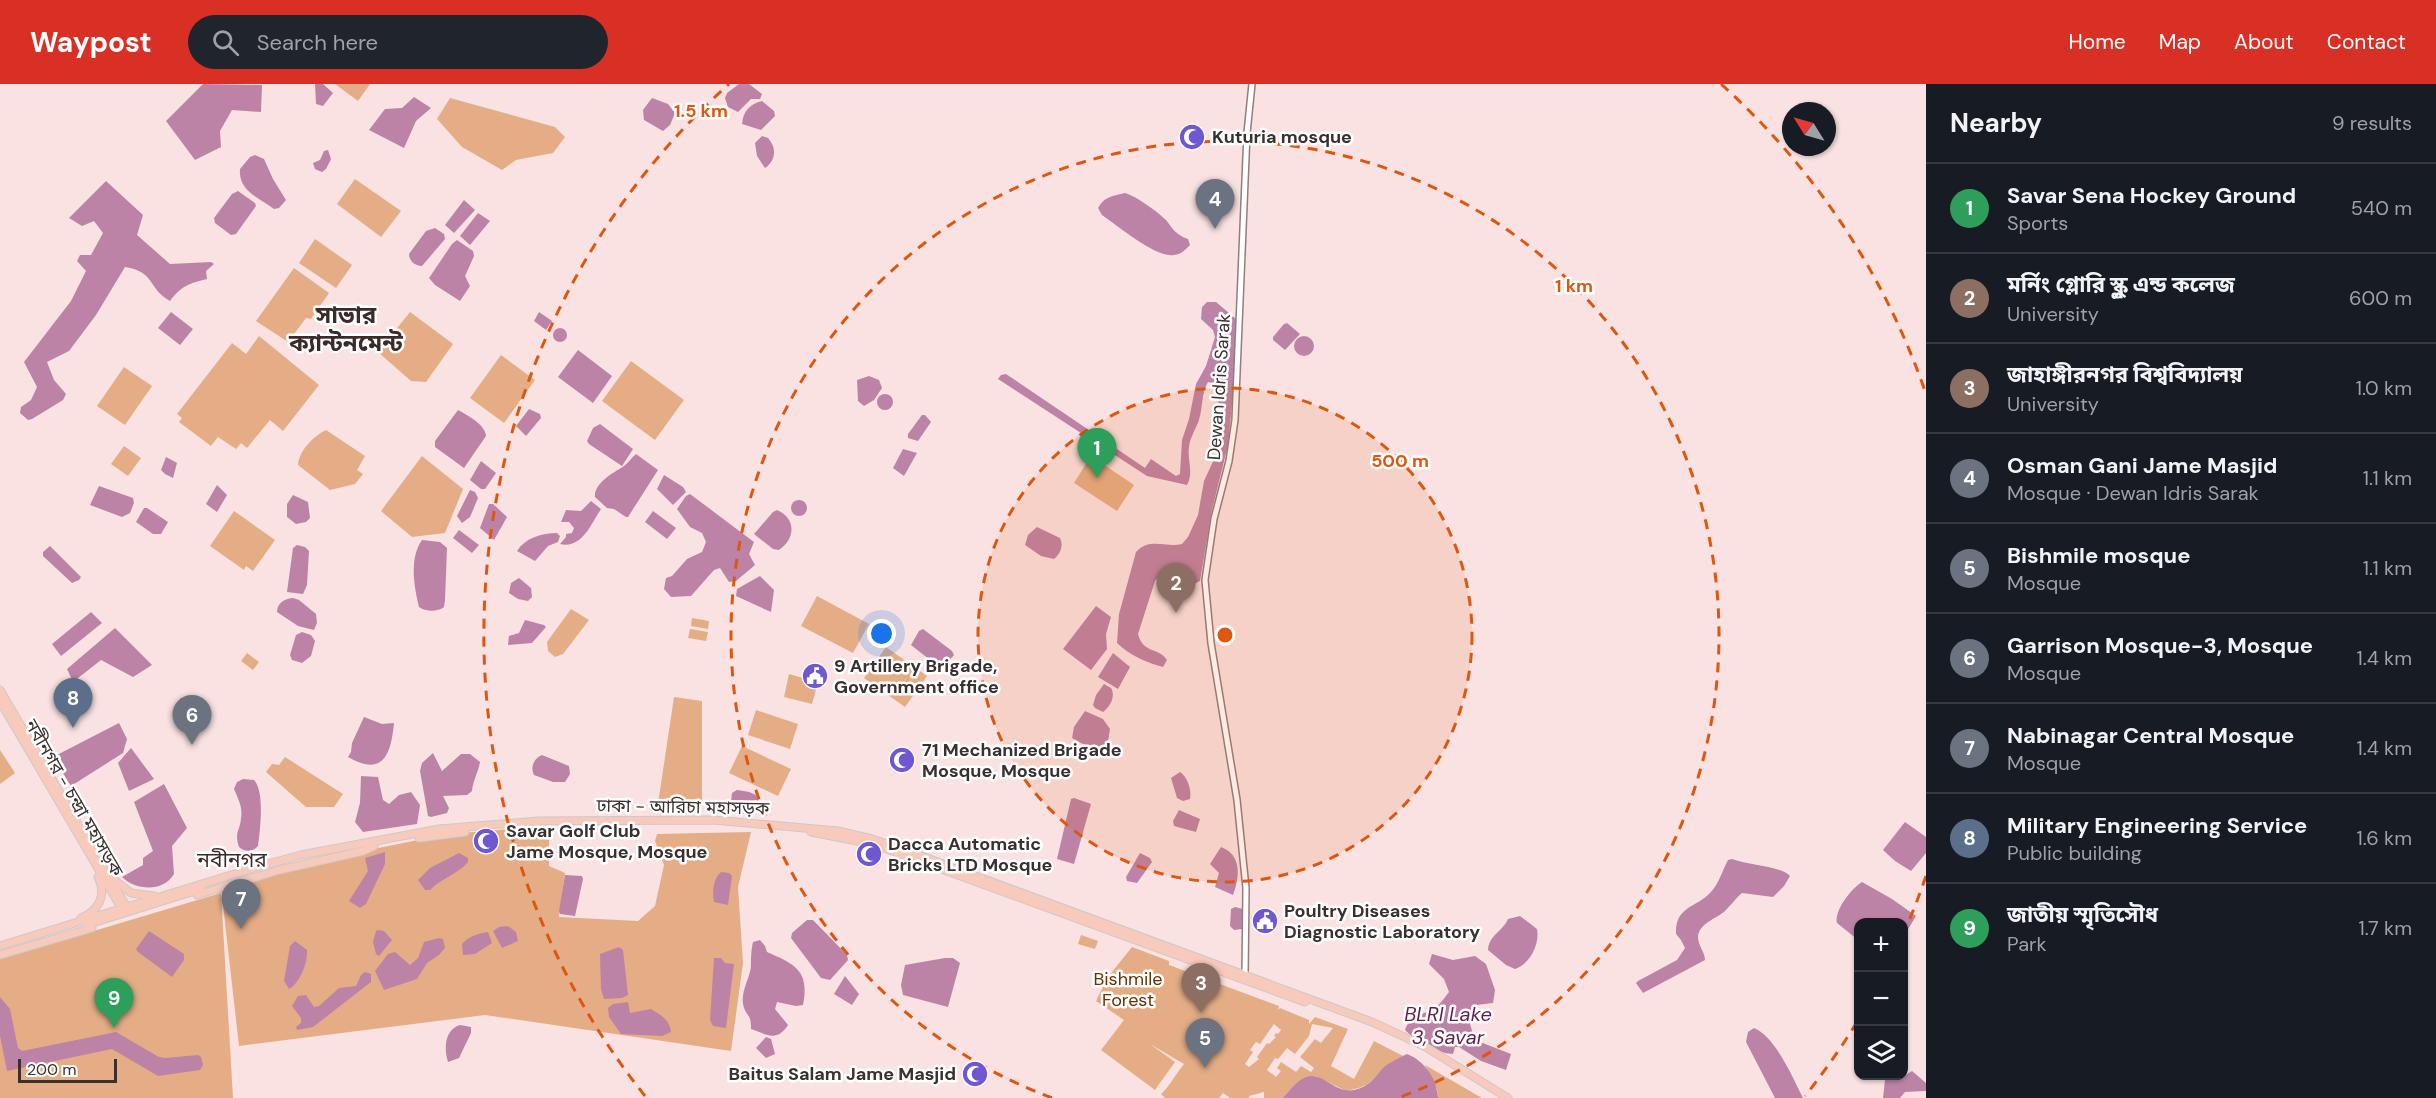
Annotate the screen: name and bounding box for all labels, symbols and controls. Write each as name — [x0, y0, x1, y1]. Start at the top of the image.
search box — [188, 15, 608, 69]
text: Waypost — [30, 24, 152, 61]
icon: search — [209, 26, 242, 59]
text: Search here — [257, 28, 378, 57]
text: Home — [2068, 28, 2126, 56]
text: Map — [2159, 28, 2201, 56]
text: About — [2234, 28, 2294, 56]
text: Contact — [2327, 28, 2406, 56]
text: 1.5 km — [674, 99, 728, 123]
north arrow — [1782, 102, 1836, 156]
text: Nearby — [1950, 106, 2042, 140]
text: 9 results — [2332, 110, 2412, 136]
mosque icon: Kuturia mosque — [1177, 122, 1207, 152]
place label: Kuturia mosque — [1212, 125, 1352, 149]
pin: 4 — [1196, 180, 1234, 229]
text: Savar Sena Hockey Ground — [2007, 181, 2296, 210]
text: 1 — [1966, 195, 1973, 221]
text: 540 m — [2351, 195, 2412, 221]
text: Sports — [2007, 210, 2068, 236]
text: মর্নিং গ্লোরি স্কুল এন্ড কলেজ — [2007, 270, 2235, 299]
text: 1 km — [1555, 274, 1593, 298]
text: 2 — [1964, 285, 1975, 311]
text: 600 m — [2349, 285, 2412, 311]
district label: সাভার ক্যান্টনমেন্ট — [288, 299, 403, 358]
text: University — [2007, 301, 2099, 327]
street label: Dewan Idris Sarak — [1202, 313, 1236, 461]
text: জাহাঙ্গীরনগর বিশ্ববিদ্যালয় — [2007, 360, 2243, 389]
text: 3 — [1963, 375, 1976, 401]
text: 1.0 km — [2356, 375, 2412, 401]
text: University — [2007, 391, 2099, 417]
pin: 1 — [1078, 428, 1116, 478]
text: 500 m — [1371, 449, 1429, 473]
text: Osman Gani Jame Masjid — [2007, 451, 2278, 480]
text: 4 — [1963, 465, 1976, 491]
text: 1.1 km — [2363, 465, 2412, 491]
text: Mosque · Dewan Idris Sarak — [2007, 480, 2259, 506]
text: Bishmile mosque — [2007, 541, 2190, 570]
text: 5 — [1963, 555, 1976, 581]
text: 1.1 km — [2363, 555, 2412, 581]
pin: 2 — [1156, 564, 1196, 613]
text: Mosque — [2007, 570, 2081, 596]
your location — [867, 619, 896, 648]
centre of rings — [1215, 625, 1235, 645]
text: Garrison Mosque-3, Mosque — [2007, 631, 2313, 660]
text: 6 — [1963, 645, 1976, 671]
text: 1.4 km — [2356, 645, 2412, 671]
place label: 9 Artillery Brigade, Government office — [834, 654, 999, 699]
text: Mosque — [2007, 660, 2081, 686]
public building icon: 9 Artillery Brigade, Government office — [800, 661, 830, 691]
pin: 8 — [54, 678, 92, 728]
pin: 6 — [172, 696, 212, 745]
street label: নবীনগর - চন্দ্রা মহাসড়ক — [19, 714, 129, 881]
text: Nabinagar Central Mosque — [2007, 721, 2294, 750]
text: 7 — [1964, 735, 1975, 761]
text: 1.4 km — [2356, 735, 2412, 761]
place label: 71 Mechanized Brigade Mosque, Mosque — [922, 738, 1122, 783]
mosque icon: 71 Mechanized Brigade Mosque, Mosque — [887, 745, 917, 775]
text: Mosque — [2007, 750, 2081, 776]
street label: ঢাকা - আরিচা মহাসড়ক — [595, 793, 770, 821]
text: Military Engineering Service — [2007, 811, 2307, 840]
place label: Savar Golf Club Jame Mosque, Mosque — [506, 819, 708, 864]
text: 8 — [1963, 825, 1976, 851]
text: 1.6 km — [2357, 825, 2412, 851]
mosque icon: Savar Golf Club Jame Mosque, Mosque — [471, 826, 501, 856]
place label: Dacca Automatic Bricks LTD Mosque — [888, 832, 1053, 877]
mosque icon: Dacca Automatic Bricks LTD Mosque — [854, 839, 884, 869]
text: Public building — [2007, 840, 2142, 866]
district label: নবীনগর — [196, 846, 267, 874]
pin: 7 — [222, 880, 260, 929]
place label: Poultry Diseases Diagnostic Laboratory — [1284, 899, 1480, 944]
text: জাতীয় স্মৃতিসৌধ — [2007, 900, 2158, 929]
public building icon: Poultry Diseases Diagnostic Laboratory — [1250, 906, 1280, 936]
text: 9 — [1963, 915, 1976, 941]
text: 1.7 km — [2359, 915, 2412, 941]
map controls — [1854, 918, 1908, 1080]
button: + — [1854, 918, 1908, 972]
text: Park — [2007, 931, 2047, 957]
pin: 3 — [1182, 964, 1220, 1013]
park label: Bishmile Forest — [1093, 967, 1163, 1012]
button: − — [1854, 972, 1908, 1026]
pin: 9 — [94, 978, 134, 1028]
water label: BLRI Lake 3, Savar — [1404, 1001, 1492, 1050]
pin: 5 — [1186, 1018, 1224, 1068]
button: layers — [1854, 1026, 1908, 1080]
scale bar — [18, 1056, 117, 1084]
text: 200 m — [27, 1059, 76, 1080]
mosque icon: Baitus Salam Jame Masjid — [960, 1059, 990, 1089]
place label: Baitus Salam Jame Masjid — [728, 1062, 956, 1086]

